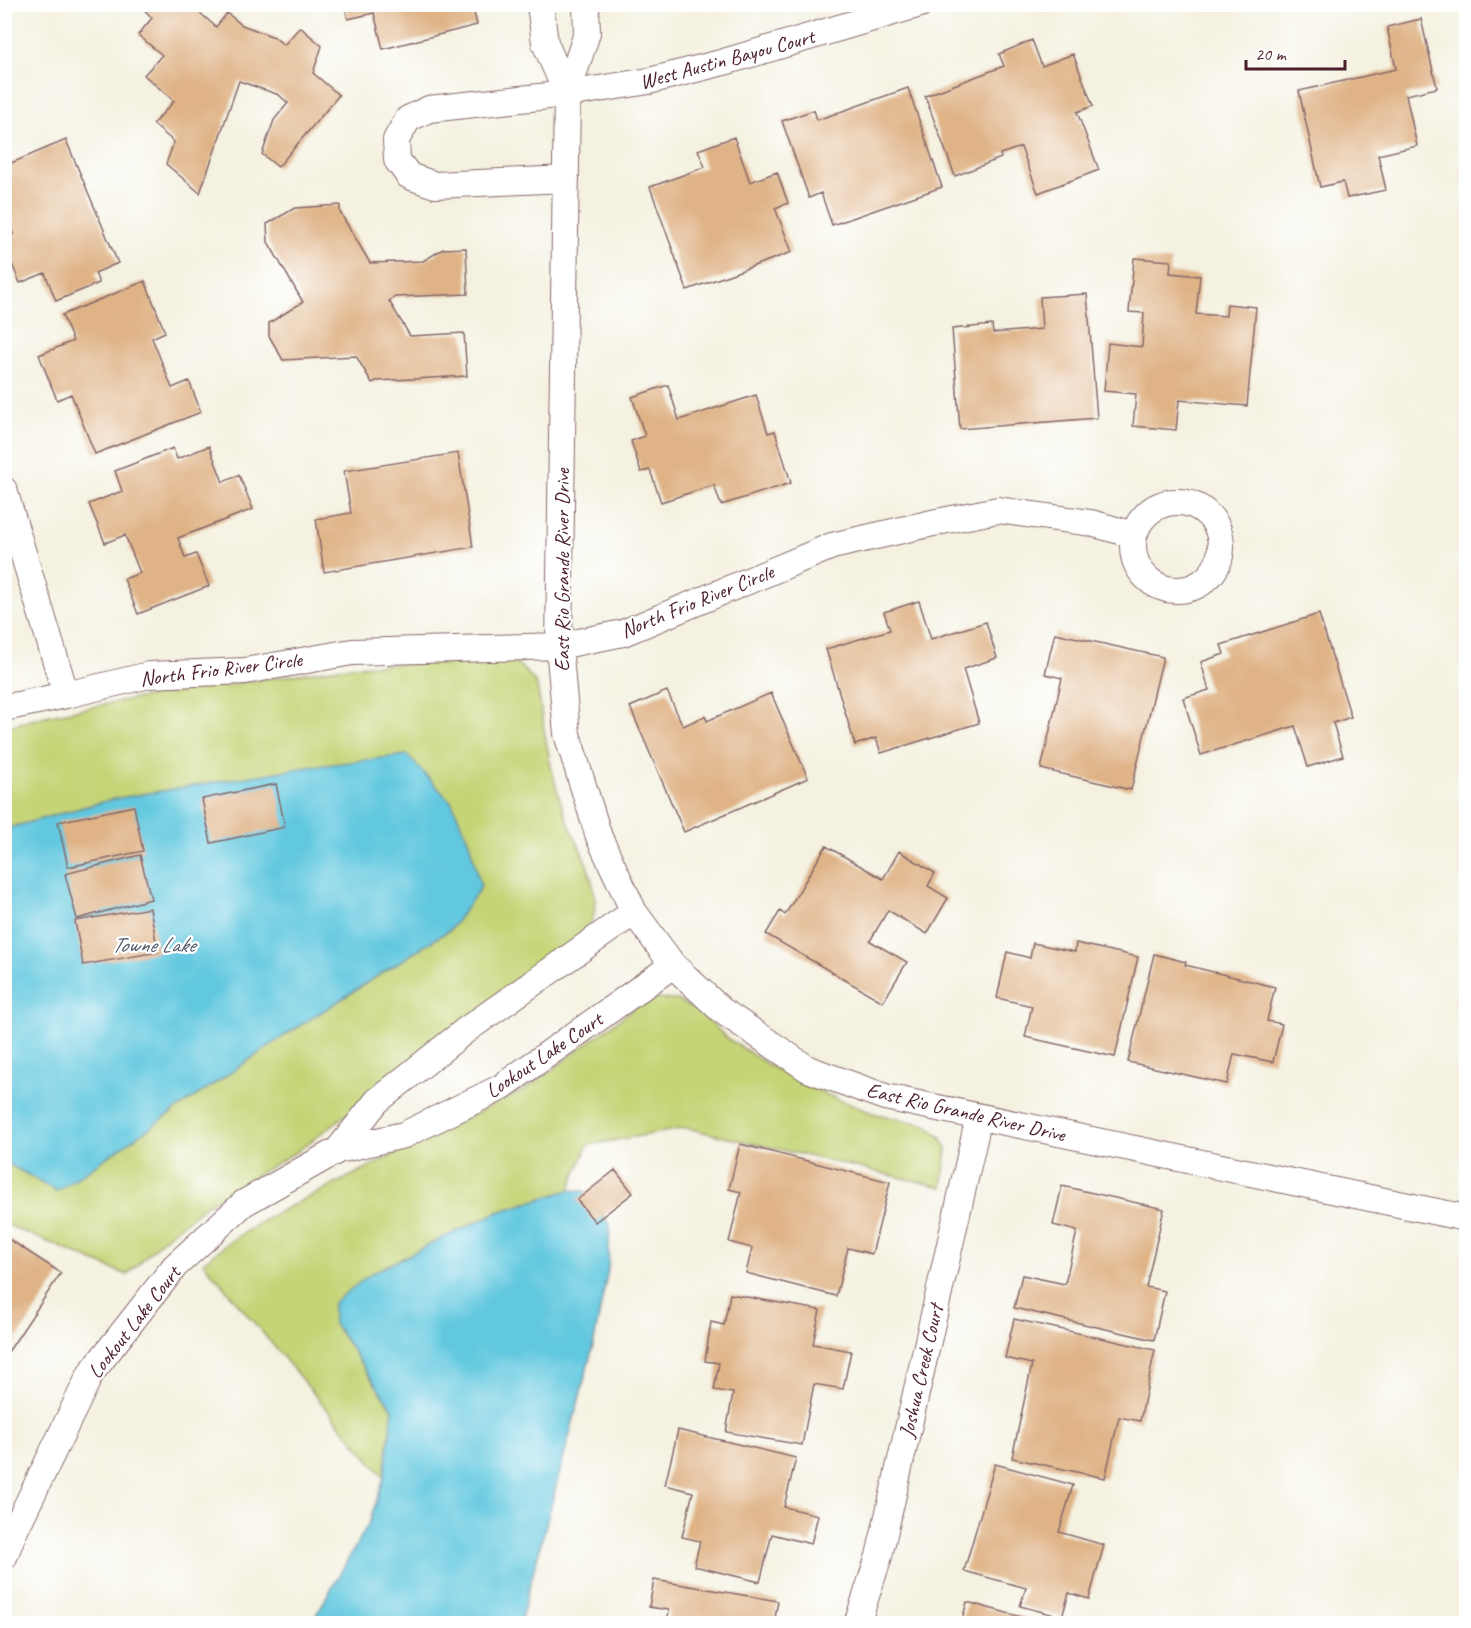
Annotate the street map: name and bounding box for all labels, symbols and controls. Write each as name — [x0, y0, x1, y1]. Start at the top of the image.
street label: West Austin Bayou Court — [637, 23, 819, 95]
scale bar — [1246, 33, 1345, 71]
text: 20 m — [1255, 43, 1288, 65]
street label: East Rio Grande River Drive — [549, 467, 575, 671]
street label: North Frio River Circle — [617, 558, 778, 644]
street label: North Frio River Circle — [139, 646, 305, 692]
water label: Towne Lake — [112, 931, 198, 959]
street label: Lookout Lake Court — [481, 1005, 609, 1104]
street label: East Rio Grande River Drive — [864, 1077, 1069, 1148]
street label: Lookout Lake Court — [82, 1259, 187, 1383]
street label: Joshua Creek Court — [893, 1299, 950, 1441]

